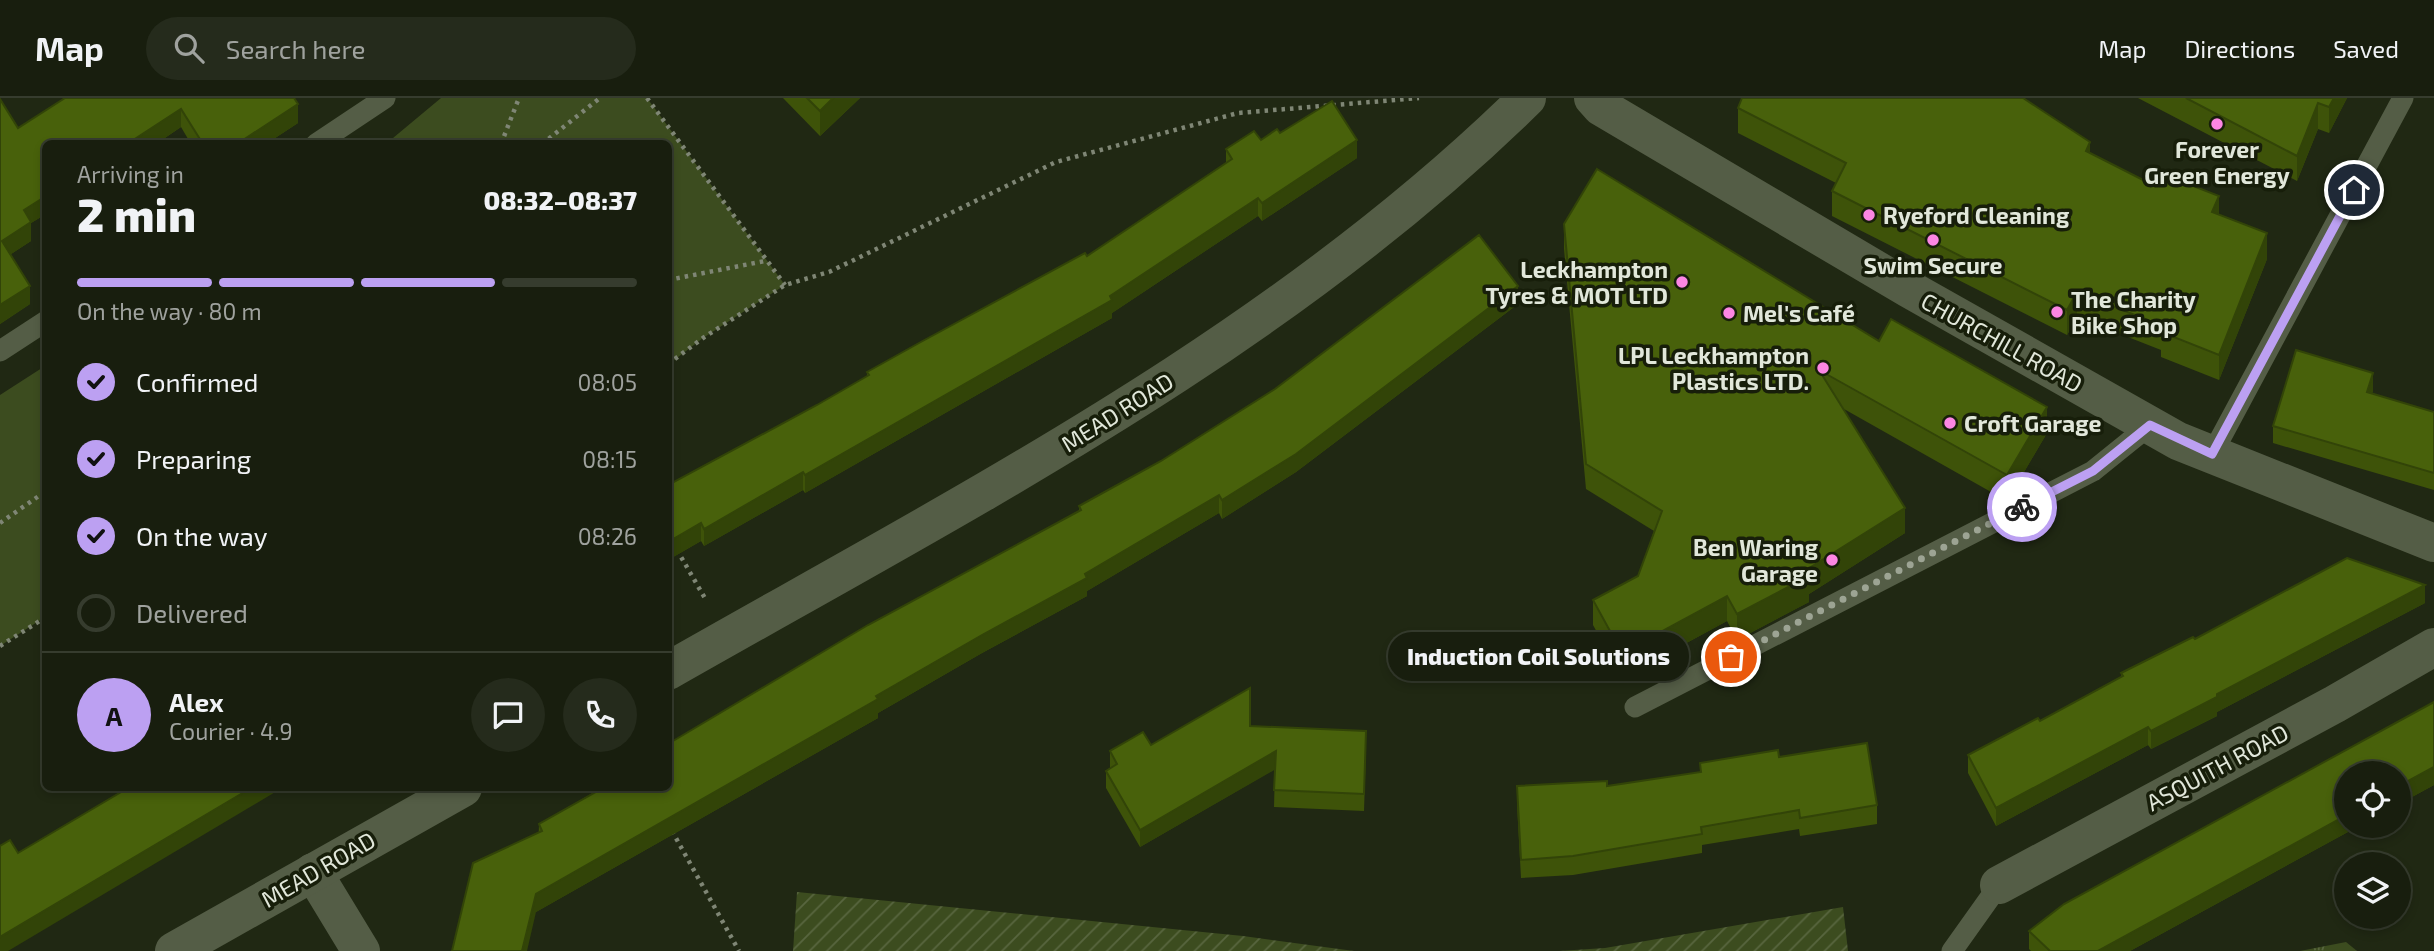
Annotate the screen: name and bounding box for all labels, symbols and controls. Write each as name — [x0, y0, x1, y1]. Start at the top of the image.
search box — [146, 17, 636, 80]
text: Map — [35, 28, 104, 68]
icon: search — [170, 29, 208, 67]
text: Search here — [226, 33, 365, 64]
text: Map — [2098, 34, 2146, 63]
text: Directions — [2184, 34, 2295, 63]
text: Saved — [2333, 34, 2399, 63]
marker: Forever Green Energy — [2209, 116, 2225, 132]
place label: Forever Green Energy — [2144, 135, 2290, 189]
text: Arriving in — [77, 160, 184, 188]
pin — [2324, 160, 2384, 220]
icon: home — [2335, 171, 2373, 209]
text: 08:32–08:37 — [483, 184, 637, 215]
text: 2 min — [77, 186, 196, 241]
place label: Ryeford Cleaning — [1883, 201, 2070, 229]
marker: Ryeford Cleaning — [1861, 207, 1877, 223]
marker: Swim Secure — [1925, 232, 1941, 248]
place label: Swim Secure — [1864, 251, 2002, 279]
place label: Leckhampton Tyres & MOT LTD — [1485, 255, 1668, 309]
marker: Leckhampton Tyres & MOT LTD — [1674, 274, 1690, 290]
place label: The Charity Bike Shop — [2071, 285, 2196, 339]
street label: CHURCHILL ROAD — [1917, 286, 2087, 398]
text: On the way · 80 m — [77, 297, 262, 325]
place label: Mel's Café — [1743, 299, 1855, 327]
marker: The Charity Bike Shop — [2049, 304, 2065, 320]
marker: Mel's Café — [1721, 305, 1737, 321]
place label: LPL Leckhampton Plastics LTD. — [1618, 341, 1809, 395]
marker: LPL Leckhampton Plastics LTD. — [1815, 360, 1831, 376]
icon: check — [77, 363, 115, 401]
text: Confirmed — [136, 366, 259, 397]
street label: MEAD ROAD — [1056, 367, 1178, 457]
text: 08:05 — [578, 368, 637, 396]
place label: Croft Garage — [1964, 409, 2101, 437]
marker: Croft Garage — [1942, 415, 1958, 431]
icon: check — [77, 440, 115, 478]
text: Preparing — [136, 443, 251, 474]
text: 08:15 — [582, 445, 637, 473]
courier — [1987, 472, 2057, 542]
icon: bike — [2003, 488, 2041, 526]
icon: check — [77, 517, 115, 555]
text: On the way — [136, 520, 267, 551]
text: 08:26 — [578, 522, 637, 550]
place label: Ben Waring Garage — [1693, 533, 1819, 587]
marker: Ben Waring Garage — [1824, 552, 1840, 568]
text: Delivered — [136, 597, 248, 628]
pin — [1701, 627, 1761, 687]
callout: Induction Coil Solutions — [1388, 632, 1689, 682]
icon: bag — [1712, 638, 1750, 676]
text: Induction Coil Solutions — [1407, 642, 1670, 670]
button: chat — [471, 678, 545, 752]
button: phone — [563, 678, 637, 752]
text: Alex — [169, 686, 224, 717]
text: A — [106, 700, 122, 731]
text: Courier · 4.9 — [169, 717, 293, 745]
street label: ASQUITH ROAD — [2141, 718, 2293, 816]
map controls — [2334, 761, 2411, 929]
button: locate — [2334, 761, 2411, 838]
street label: MEAD ROAD — [256, 825, 380, 913]
button: layers — [2334, 852, 2411, 929]

